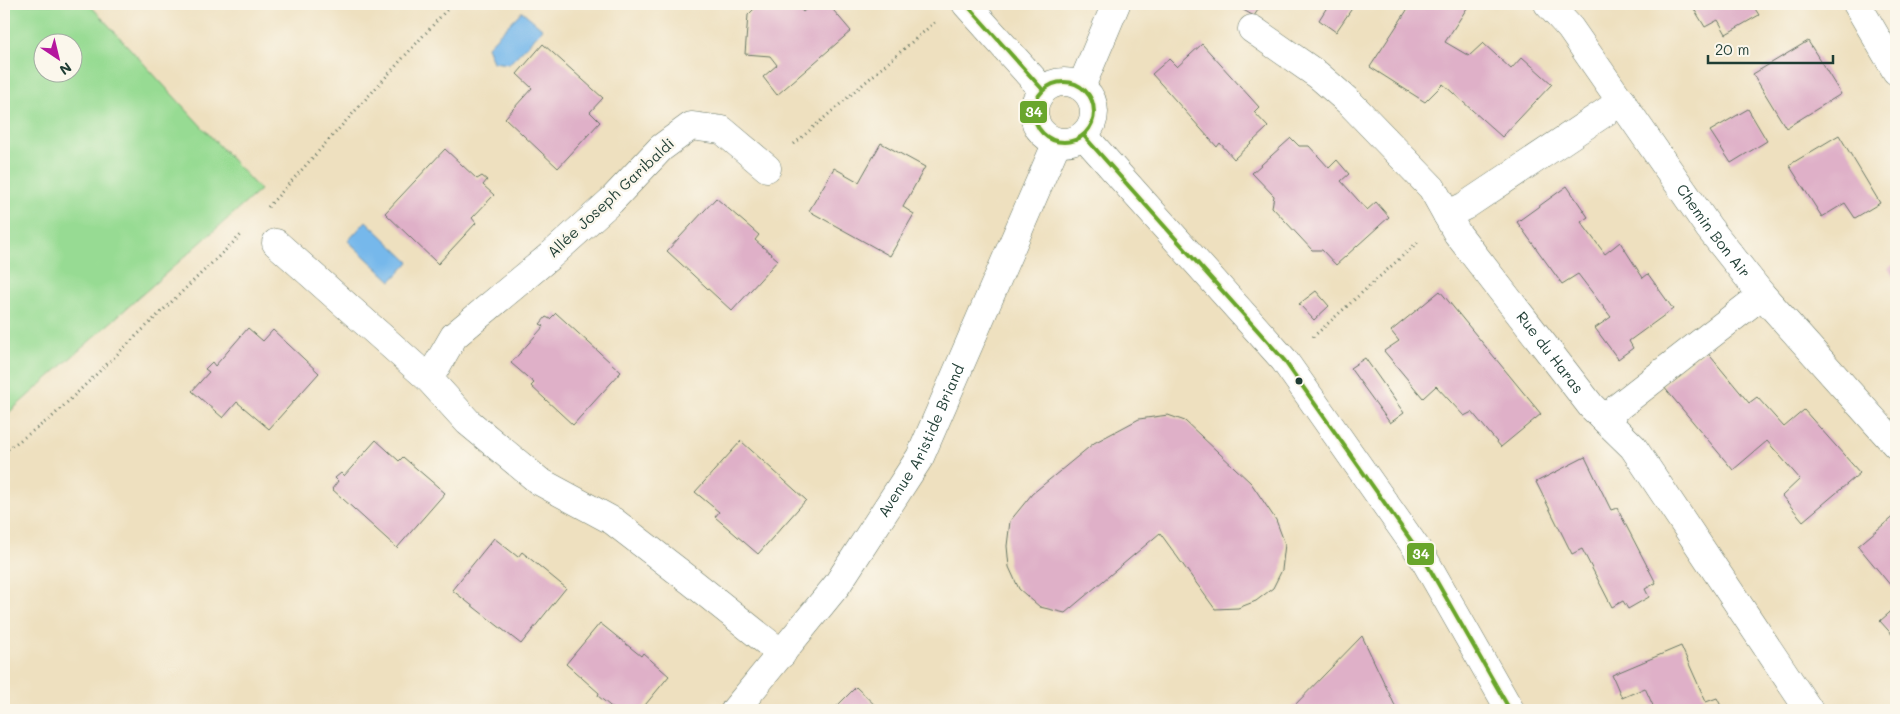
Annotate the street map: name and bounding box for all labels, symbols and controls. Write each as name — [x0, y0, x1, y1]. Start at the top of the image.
north arrow — [32, 32, 82, 82]
scale bar — [1708, 32, 1832, 64]
text: 20 m — [1715, 39, 1749, 59]
text: N — [56, 58, 76, 80]
line badge: 34 — [1019, 100, 1048, 124]
text: 34 — [1025, 102, 1043, 121]
street label: Allée Joseph Garibaldi — [542, 133, 678, 261]
street label: Chemin Bon Air — [1672, 180, 1755, 281]
street label: Rue du Haras — [1512, 307, 1589, 397]
street label: Avenue Aristide Briand — [873, 361, 968, 521]
unlabelled marker — [1294, 376, 1304, 386]
line badge: 34 — [1406, 542, 1435, 566]
text: 34 — [1412, 544, 1430, 563]

